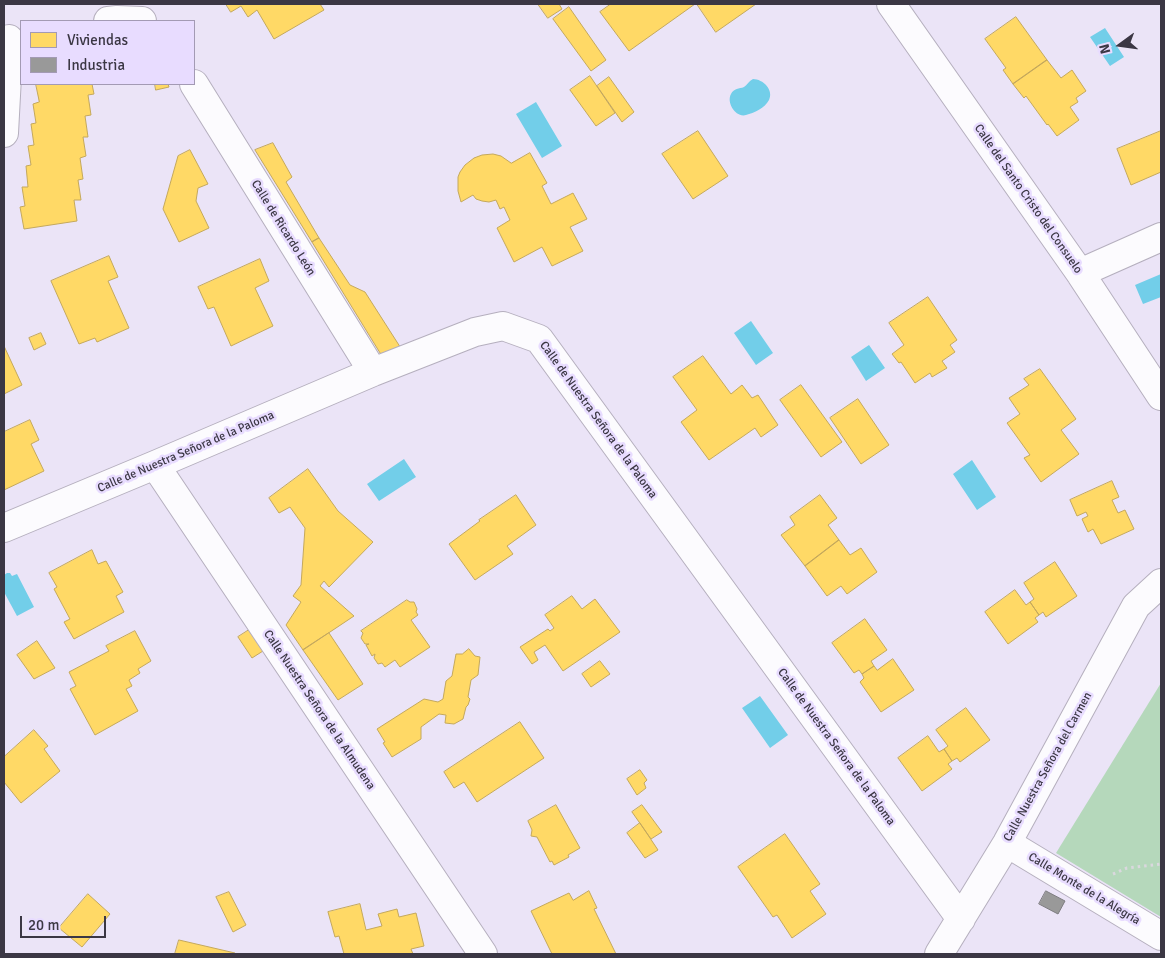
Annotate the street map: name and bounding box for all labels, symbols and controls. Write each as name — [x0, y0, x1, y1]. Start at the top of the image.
legend — [20, 20, 195, 85]
north arrow — [1095, 20, 1145, 70]
text: Viviendas — [67, 31, 128, 49]
text: N — [1096, 42, 1114, 56]
text: Industria — [67, 56, 125, 74]
street label: Calle del Santo Cristo del Consuelo — [971, 122, 1085, 276]
street label: Calle de Ricardo León — [248, 177, 318, 279]
street label: Calle de Nuestra Señora de la Paloma — [536, 339, 660, 501]
street label: Calle de Nuestra Señora de la Paloma — [95, 408, 277, 496]
street label: Calle Nuestra Señora de la Almudena — [260, 627, 378, 793]
street label: Calle de Nuestra Señora de la Paloma — [774, 666, 898, 828]
street label: Calle Nuestra Señora del Carmen — [1001, 690, 1095, 844]
street label: Calle Monte de la Alegría — [1025, 850, 1143, 928]
scale bar — [22, 906, 109, 938]
text: 20 m — [28, 916, 59, 934]

